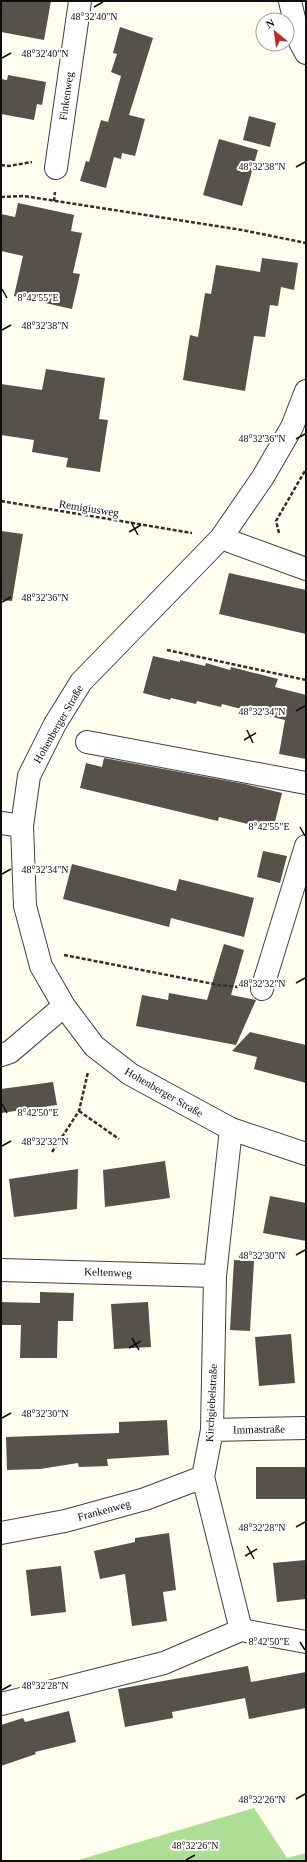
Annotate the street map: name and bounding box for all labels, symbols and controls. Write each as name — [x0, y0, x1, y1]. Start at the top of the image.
text: 48°32'40"N — [70, 11, 118, 22]
north arrow — [255, 12, 295, 52]
text: N — [264, 16, 277, 30]
text: 48°32'40"N — [21, 48, 69, 59]
street label: Finkenweg — [57, 70, 75, 121]
text: 48°32'38"N — [238, 161, 286, 172]
text: 8°42'55"E — [18, 292, 59, 303]
text: 48°32'38"N — [21, 320, 69, 331]
text: 48°32'36"N — [238, 433, 286, 444]
street label: Remigiusweg — [58, 497, 120, 519]
text: 48°32'36"N — [21, 592, 69, 603]
street label: Hohenberger Straße — [31, 683, 85, 765]
text: 48°32'34"N — [238, 706, 286, 717]
text: 8°42'55"E — [249, 821, 290, 832]
text: 48°32'34"N — [21, 864, 69, 875]
text: 48°32'32"N — [238, 978, 286, 989]
street label: Hohenberger Straße — [123, 1065, 205, 1119]
text: 8°42'50"E — [18, 1107, 59, 1118]
text: 48°32'32"N — [21, 1136, 69, 1147]
text: 48°32'30"N — [238, 1250, 286, 1261]
street label: Keltenweg — [84, 1265, 133, 1279]
street label: Kirchgiebelstraße — [203, 1364, 219, 1442]
text: 48°32'30"N — [21, 1408, 69, 1419]
street label: Immastraße — [233, 1423, 285, 1435]
street label: Frankenweg — [76, 1497, 132, 1523]
text: 48°32'28"N — [238, 1522, 286, 1533]
text: 8°42'50"E — [249, 1636, 290, 1647]
text: 48°32'28"N — [21, 1680, 69, 1691]
text: 48°32'26"N — [238, 1794, 286, 1805]
text: 48°32'26"N — [171, 1840, 219, 1851]

